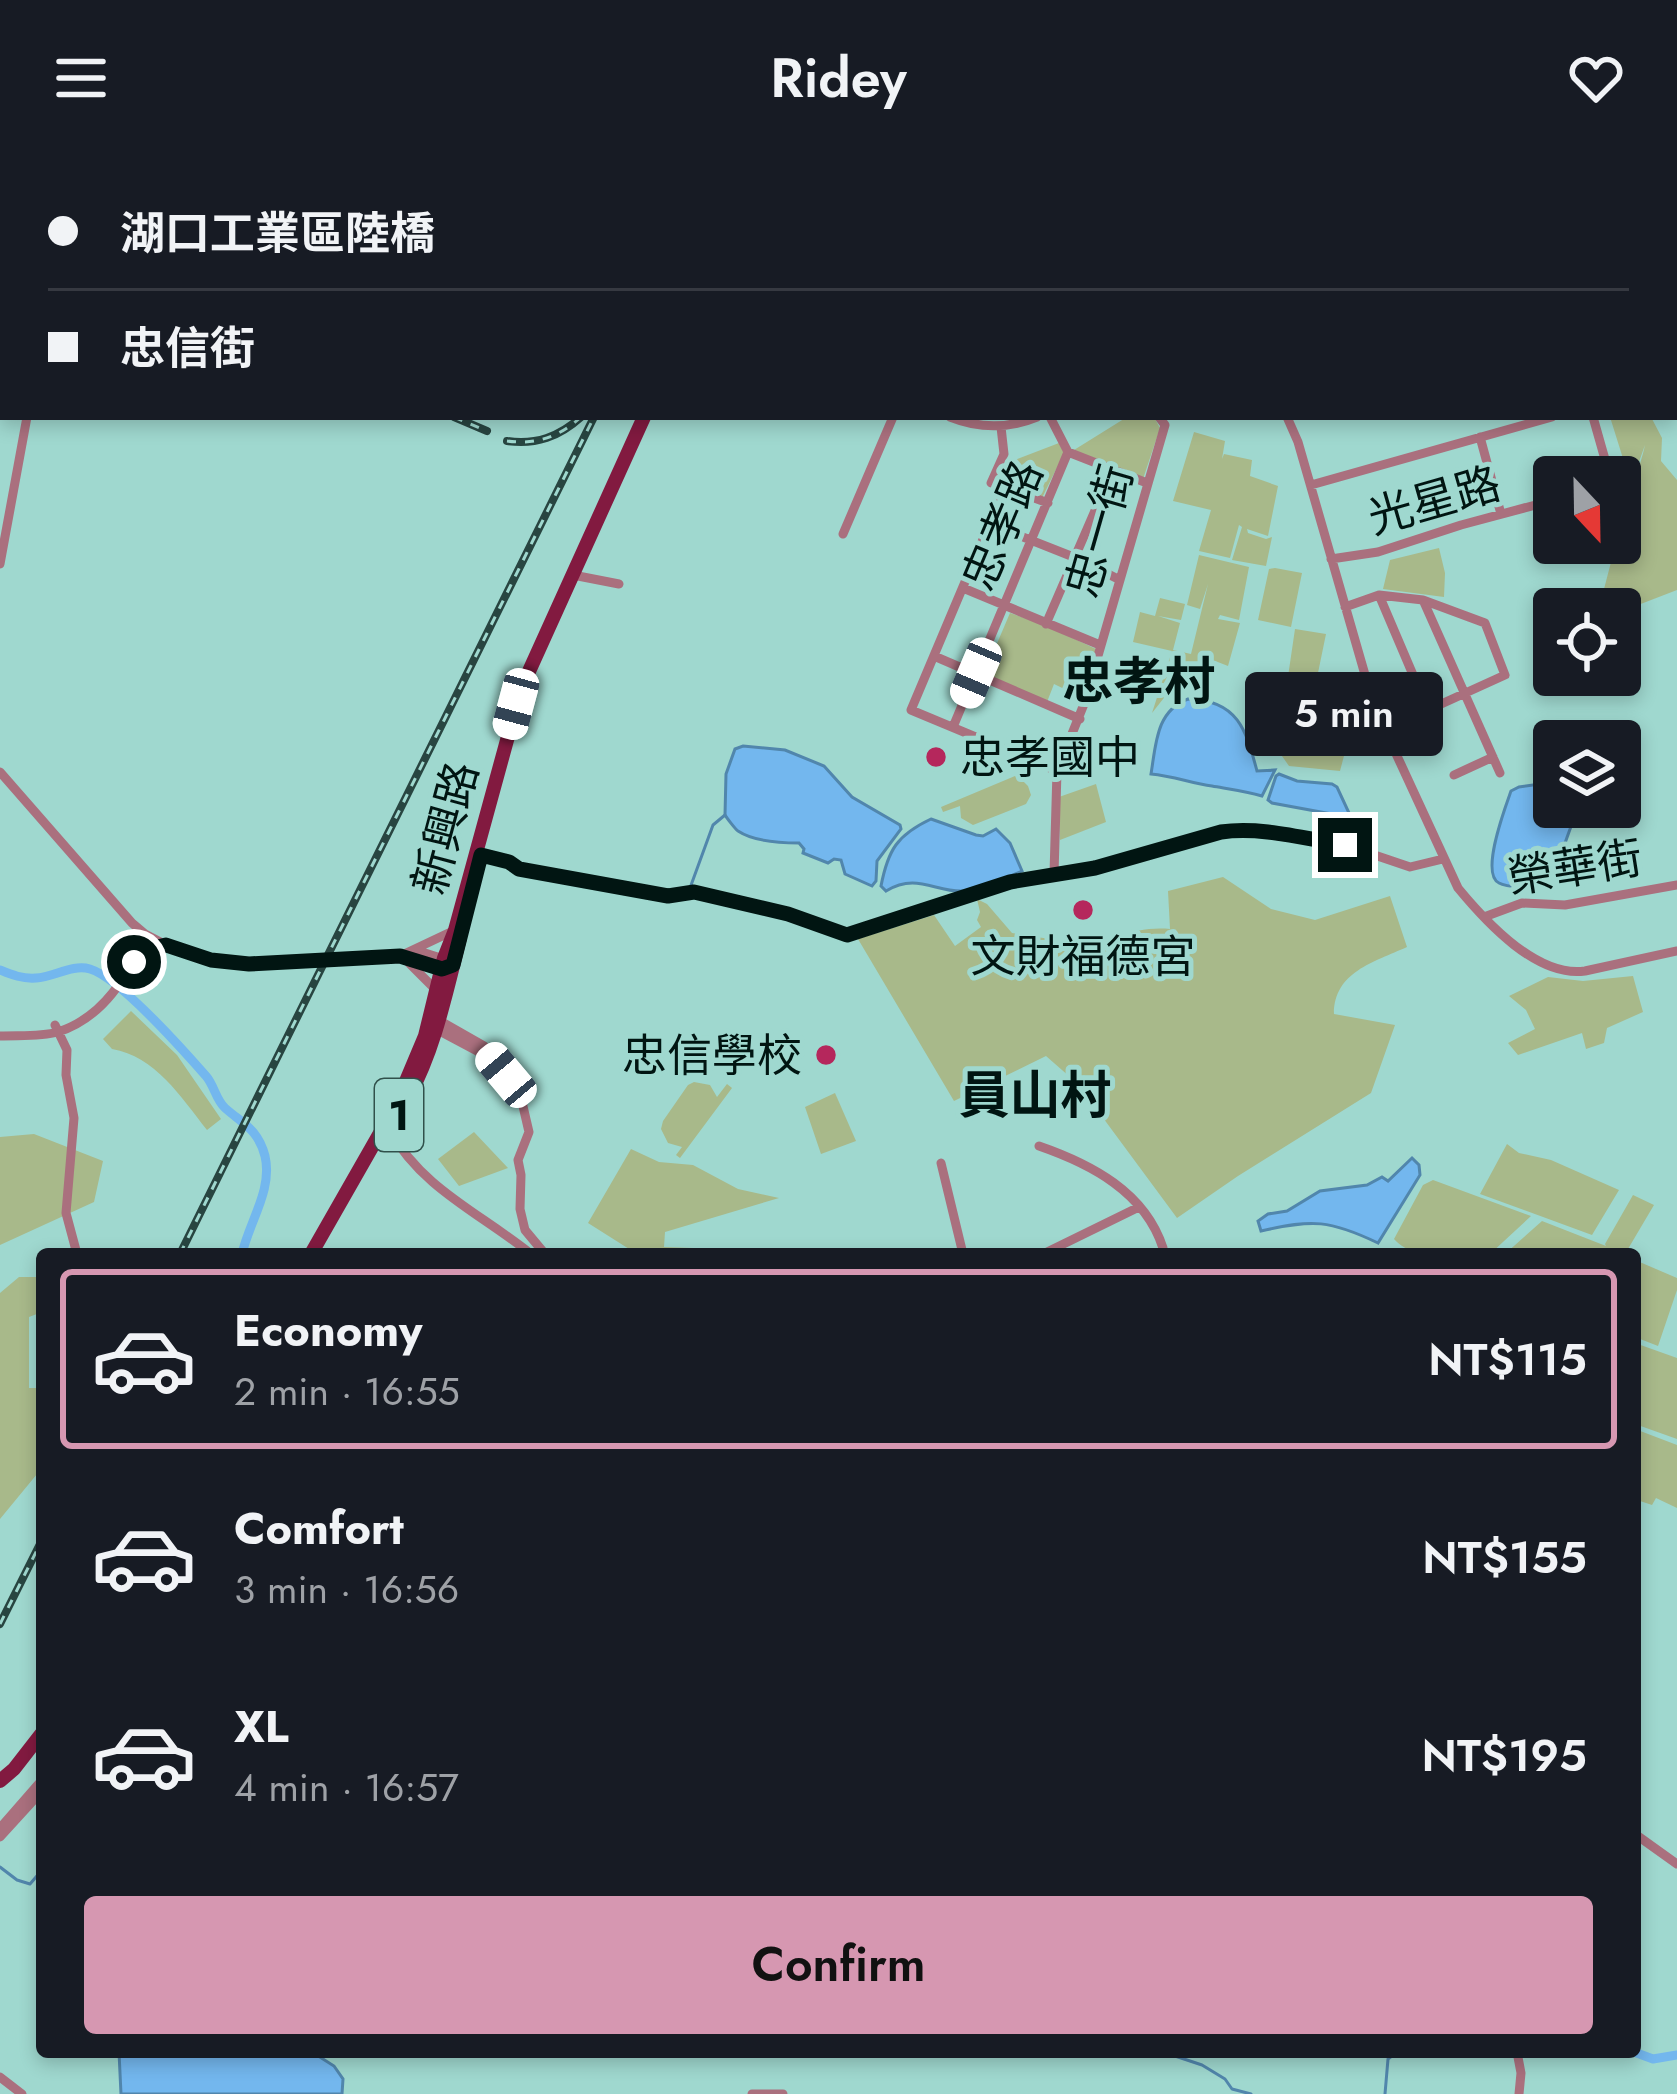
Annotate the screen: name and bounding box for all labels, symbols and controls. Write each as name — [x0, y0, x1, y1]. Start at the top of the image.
text: Ridey — [770, 39, 907, 117]
icon: menu — [48, 45, 114, 111]
icon: heart — [1563, 45, 1629, 111]
text: 湖口工業區陸橋 — [120, 201, 435, 266]
text: 忠信街 — [120, 316, 255, 381]
street label: 忠孝路 — [946, 450, 1059, 600]
street label: 光星路 — [1360, 451, 1508, 550]
north arrow — [1533, 456, 1641, 564]
map controls — [1533, 456, 1641, 828]
street label: 忠一街 — [1050, 457, 1149, 605]
button: locate — [1533, 588, 1641, 696]
car — [945, 633, 1007, 713]
district label: 忠孝村 — [1062, 644, 1216, 718]
car — [489, 665, 543, 743]
callout: 5 min — [1246, 671, 1444, 755]
text: 5 min — [1294, 685, 1394, 742]
button: layers — [1533, 720, 1641, 828]
place label: 忠孝國中 — [960, 725, 1140, 790]
marker: 忠孝國中 — [923, 744, 949, 770]
street label: 新興路 — [397, 755, 494, 902]
route end — [1318, 818, 1372, 872]
street label: 榮華街 — [1503, 825, 1647, 910]
marker: 文財福德宮 — [1070, 897, 1096, 923]
place label: 文財福德宮 — [970, 924, 1196, 989]
route start — [107, 935, 161, 989]
place label: 忠信學校 — [622, 1023, 802, 1088]
car — [469, 1036, 543, 1114]
marker: 忠信學校 — [813, 1042, 839, 1068]
district label: 員山村 — [958, 1058, 1112, 1132]
road number: 1 — [375, 1079, 423, 1151]
text: Economy — [234, 1298, 422, 1363]
icon: car — [90, 1305, 198, 1413]
text: NT$115 — [1428, 1327, 1587, 1392]
text: 2 min · 16:55 — [234, 1363, 460, 1420]
text: Comfort — [234, 1496, 404, 1561]
icon: car — [90, 1503, 198, 1611]
text: NT$155 — [1422, 1525, 1587, 1590]
text: 3 min · 16:56 — [234, 1561, 459, 1618]
text: XL — [234, 1694, 289, 1759]
icon: car — [90, 1701, 198, 1809]
text: NT$195 — [1421, 1723, 1587, 1788]
text: 4 min · 16:57 — [234, 1759, 459, 1816]
button: Confirm — [84, 1896, 1593, 2034]

